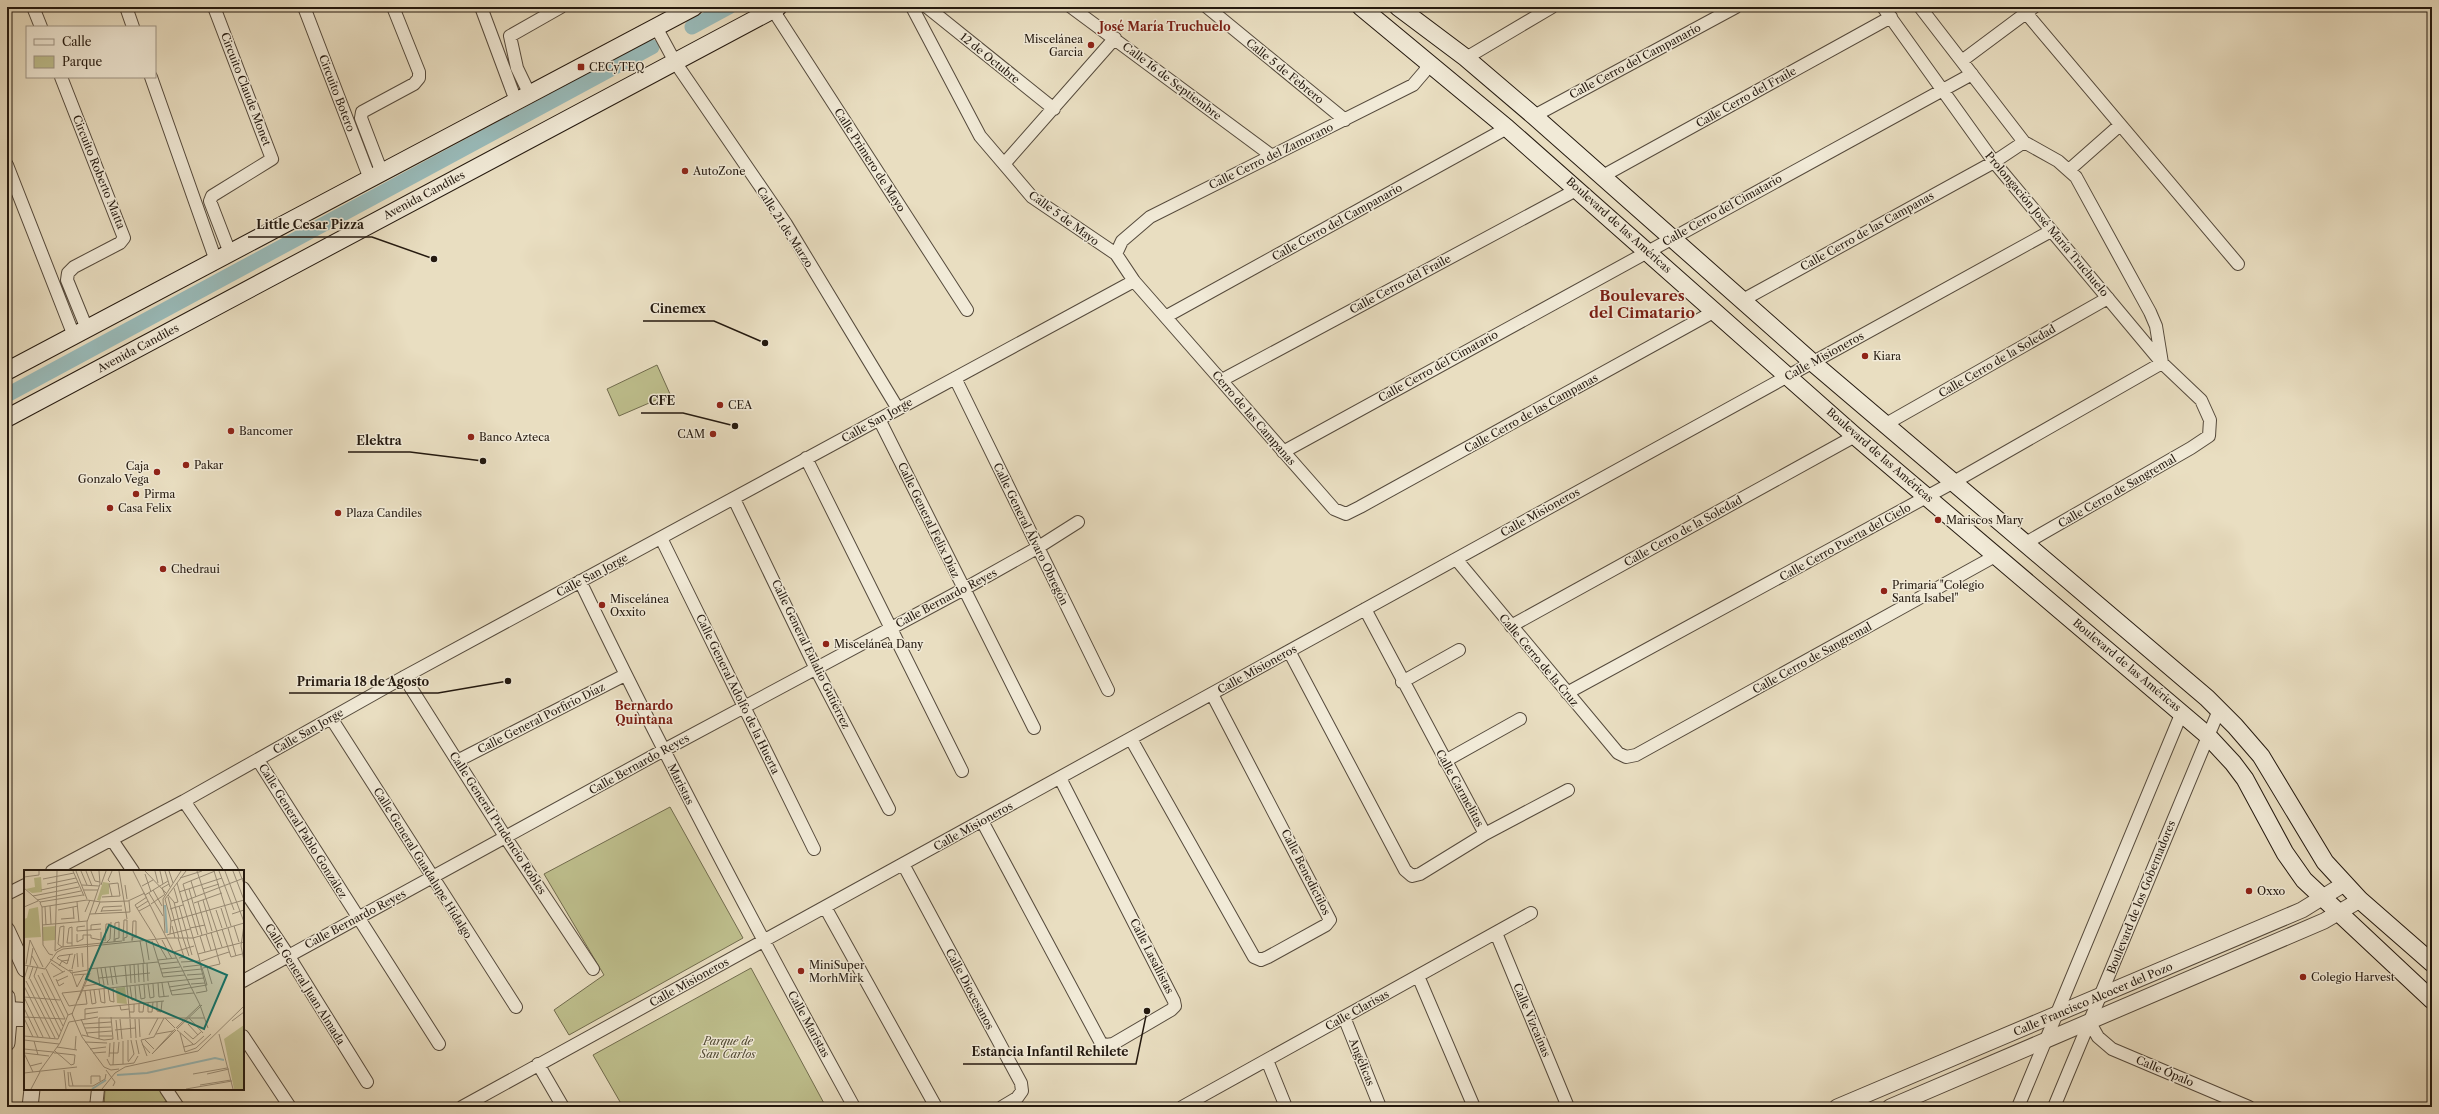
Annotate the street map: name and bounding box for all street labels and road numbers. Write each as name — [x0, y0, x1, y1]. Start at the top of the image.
street label: Calle Cerro del Campanario — [1567, 20, 1703, 102]
street label: Circuito Claude Monet — [218, 30, 274, 148]
street label: 12 de Octubre — [957, 30, 1023, 86]
street label: Calle 5 de Febrero — [1243, 35, 1327, 107]
street label: Calle 16 de Septiembre — [1120, 39, 1224, 123]
street label: Circuito Botero — [316, 52, 358, 134]
street label: Calle Cerro del Fraile — [1693, 64, 1799, 130]
street label: Calle Primero de Mayo — [831, 106, 909, 215]
street label: Circuito Roberto Matta — [70, 113, 128, 231]
street label: Calle Cerro del Zamorano — [1207, 120, 1336, 192]
street label: Prolongación José María Truchuelo — [1982, 149, 2112, 299]
street label: Avenida Candiles — [380, 168, 467, 223]
street label: Calle Cerro del Cimatario — [1660, 171, 1785, 249]
street label: Boulevard de las Américas — [1563, 174, 1675, 276]
street label: Calle Cerro del Campanario — [1269, 180, 1405, 264]
street label: Calle 21 de Marzo — [754, 184, 816, 270]
street label: Calle 5 de Mayo — [1026, 188, 1102, 248]
street label: Calle Cerro de las Campanas — [1798, 188, 1936, 274]
street label: Calle Cerro del Fraile — [1347, 251, 1453, 317]
street label: Avenida Candiles — [94, 321, 181, 376]
street label: Calle Cerro de la Soledad — [1936, 322, 2058, 400]
street label: Calle Cerro del Cimatario — [1376, 327, 1501, 405]
street label: Calle Misioneros — [1782, 328, 1866, 384]
street label: Cerro de las Campanas — [1209, 368, 1299, 468]
street label: Calle Cerro de las Campanas — [1462, 370, 1600, 456]
street label: Calle San Jorge — [839, 395, 915, 445]
street label: Boulevard de las Américas — [1824, 405, 1936, 505]
street label: Calle Cerro de Sangremal — [2055, 451, 2179, 531]
street label: Calle General Felix Díaz — [895, 460, 963, 580]
street label: Calle General Álvaro Obregón — [990, 460, 1072, 608]
street label: Calle Misioneros — [1498, 484, 1582, 540]
street label: Calle Cerro de la Soledad — [1621, 493, 1745, 569]
street label: Calle Cerro Puerta del Cielo — [1777, 500, 1913, 584]
street label: Calle San Jorge — [554, 550, 630, 600]
street label: Calle Bernardo Reyes — [893, 565, 999, 631]
street label: Calle General Eulalio Gutiérrez — [769, 577, 853, 731]
street label: Calle Cerro de la Cruz — [1496, 611, 1582, 709]
street label: Calle General Adolfo de la Huerta — [693, 612, 783, 777]
street label: Boulevard de las Américas — [2070, 616, 2184, 715]
street label: Calle Cerro de Sangremal — [1750, 619, 1875, 697]
street label: Calle Misioneros — [1215, 641, 1299, 697]
street label: Calle General Porfirio Díaz — [475, 680, 607, 756]
street label: Calle San Jorge — [270, 705, 346, 757]
street label: Calle Bernardo Reyes — [586, 730, 692, 797]
street label: Calle Carmelitas — [1433, 747, 1487, 829]
street label: Calle General Prudencio Robles — [447, 749, 550, 897]
street label: Calle General Pablo González — [256, 761, 350, 901]
street label: Maristas — [665, 761, 697, 807]
street label: Calle General Guadalupe Hidalgo — [371, 785, 476, 941]
street label: Calle Misioneros — [931, 798, 1015, 854]
street label: Boulevard de los Gobernadores — [2104, 818, 2178, 976]
street label: Calle Benedictilos — [1278, 827, 1334, 918]
street label: Calle Bernardo Reyes — [302, 886, 408, 952]
street label: Calle Lasallistas — [1127, 916, 1177, 996]
street label: Calle General Juan Almada — [262, 921, 348, 1047]
street label: Calle Diocesanos — [943, 946, 997, 1032]
street label: Calle Misioneros — [647, 954, 731, 1010]
street label: Calle Francisco Alcocer del Pozo — [2011, 959, 2175, 1039]
street label: Calle Vizcaínas — [1510, 981, 1554, 1059]
street label: Calle Clarisas — [1323, 987, 1392, 1033]
street label: Calle Maristas — [785, 988, 833, 1060]
street label: Angélicas — [1346, 1035, 1378, 1088]
street label: Calle Ópalo — [2134, 1053, 2196, 1090]

